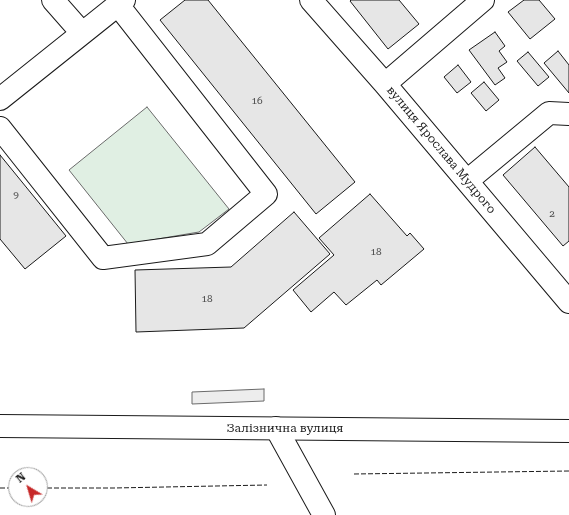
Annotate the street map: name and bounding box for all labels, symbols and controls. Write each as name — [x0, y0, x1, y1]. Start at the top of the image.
street label: вулиця Ярослава Мудрого — [383, 83, 499, 217]
house number: 16 — [251, 95, 263, 107]
house number: 9 — [13, 189, 19, 201]
house number: 2 — [549, 208, 555, 220]
house number: 18 — [370, 246, 382, 258]
house number: 18 — [201, 293, 213, 305]
street label: Залізнична вулиця — [227, 421, 343, 435]
north arrow — [8, 467, 48, 507]
text: N — [14, 470, 28, 486]

